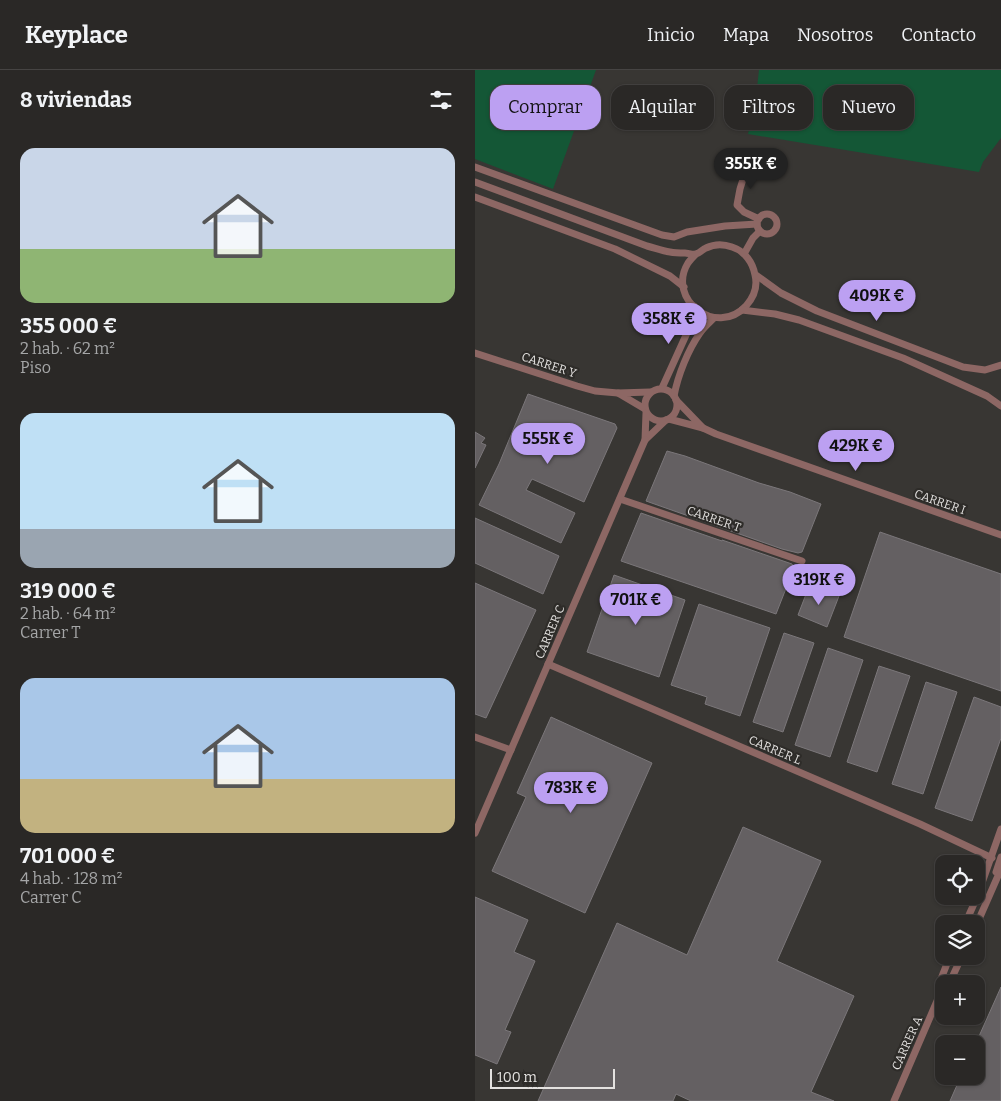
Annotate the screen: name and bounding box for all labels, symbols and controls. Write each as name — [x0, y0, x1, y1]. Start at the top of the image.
text: Keyplace — [25, 21, 128, 49]
text: Inicio — [647, 24, 695, 46]
text: Mapa — [723, 24, 769, 46]
text: Nosotros — [797, 24, 873, 46]
text: Contacto — [901, 24, 976, 46]
chip: Comprar — [490, 85, 601, 130]
chip: Alquilar — [611, 85, 714, 130]
chip: Filtros — [724, 85, 813, 130]
chip: Nuevo — [823, 85, 914, 130]
icon: filters — [427, 86, 455, 114]
text: 8 viviendas — [20, 87, 132, 113]
pin: 355K € — [710, 148, 792, 190]
text: 355K € — [725, 154, 777, 173]
icon: home — [193, 181, 283, 271]
pin: 409K € — [836, 280, 918, 322]
text: 409K € — [850, 286, 904, 305]
pin: 358K € — [628, 302, 710, 345]
text: 358K € — [643, 309, 695, 328]
text: 355 000 € — [20, 313, 117, 339]
text: 2 hab. · 62 m² — [20, 339, 115, 358]
street label: CARRER Y — [520, 350, 578, 381]
text: Piso — [20, 358, 51, 377]
pin: 555K € — [507, 422, 589, 465]
text: 555K € — [522, 429, 574, 448]
pin: 429K € — [815, 430, 897, 472]
text: 429K € — [829, 436, 883, 455]
icon: home — [193, 446, 283, 536]
street label: CARRER I — [913, 487, 967, 517]
street label: CARRER T — [685, 503, 743, 535]
pin: 319K € — [778, 564, 860, 606]
text: 319K € — [793, 570, 845, 589]
text: 319 000 € — [20, 578, 116, 604]
pin: 701K € — [595, 584, 677, 626]
text: 701K € — [611, 590, 661, 609]
street label: CARRER C — [532, 603, 568, 661]
text: 2 hab. · 64 m² — [20, 604, 116, 623]
text: Carrer T — [20, 623, 81, 642]
icon: home — [193, 711, 283, 801]
street label: CARRER L — [747, 733, 804, 767]
pin: 783K € — [530, 772, 612, 814]
text: 783K € — [545, 778, 597, 797]
text: 701 000 € — [20, 843, 115, 869]
map controls — [935, 855, 985, 1085]
button: locate — [935, 855, 985, 905]
text: 4 hab. · 128 m² — [20, 869, 122, 888]
text: Carrer C — [20, 888, 82, 907]
button: layers — [935, 915, 985, 965]
button: + — [935, 975, 985, 1025]
street label: CARRER A — [889, 1013, 925, 1072]
button: − — [935, 1035, 985, 1085]
scale bar — [490, 1066, 615, 1089]
text: 100 m — [497, 1069, 537, 1086]

